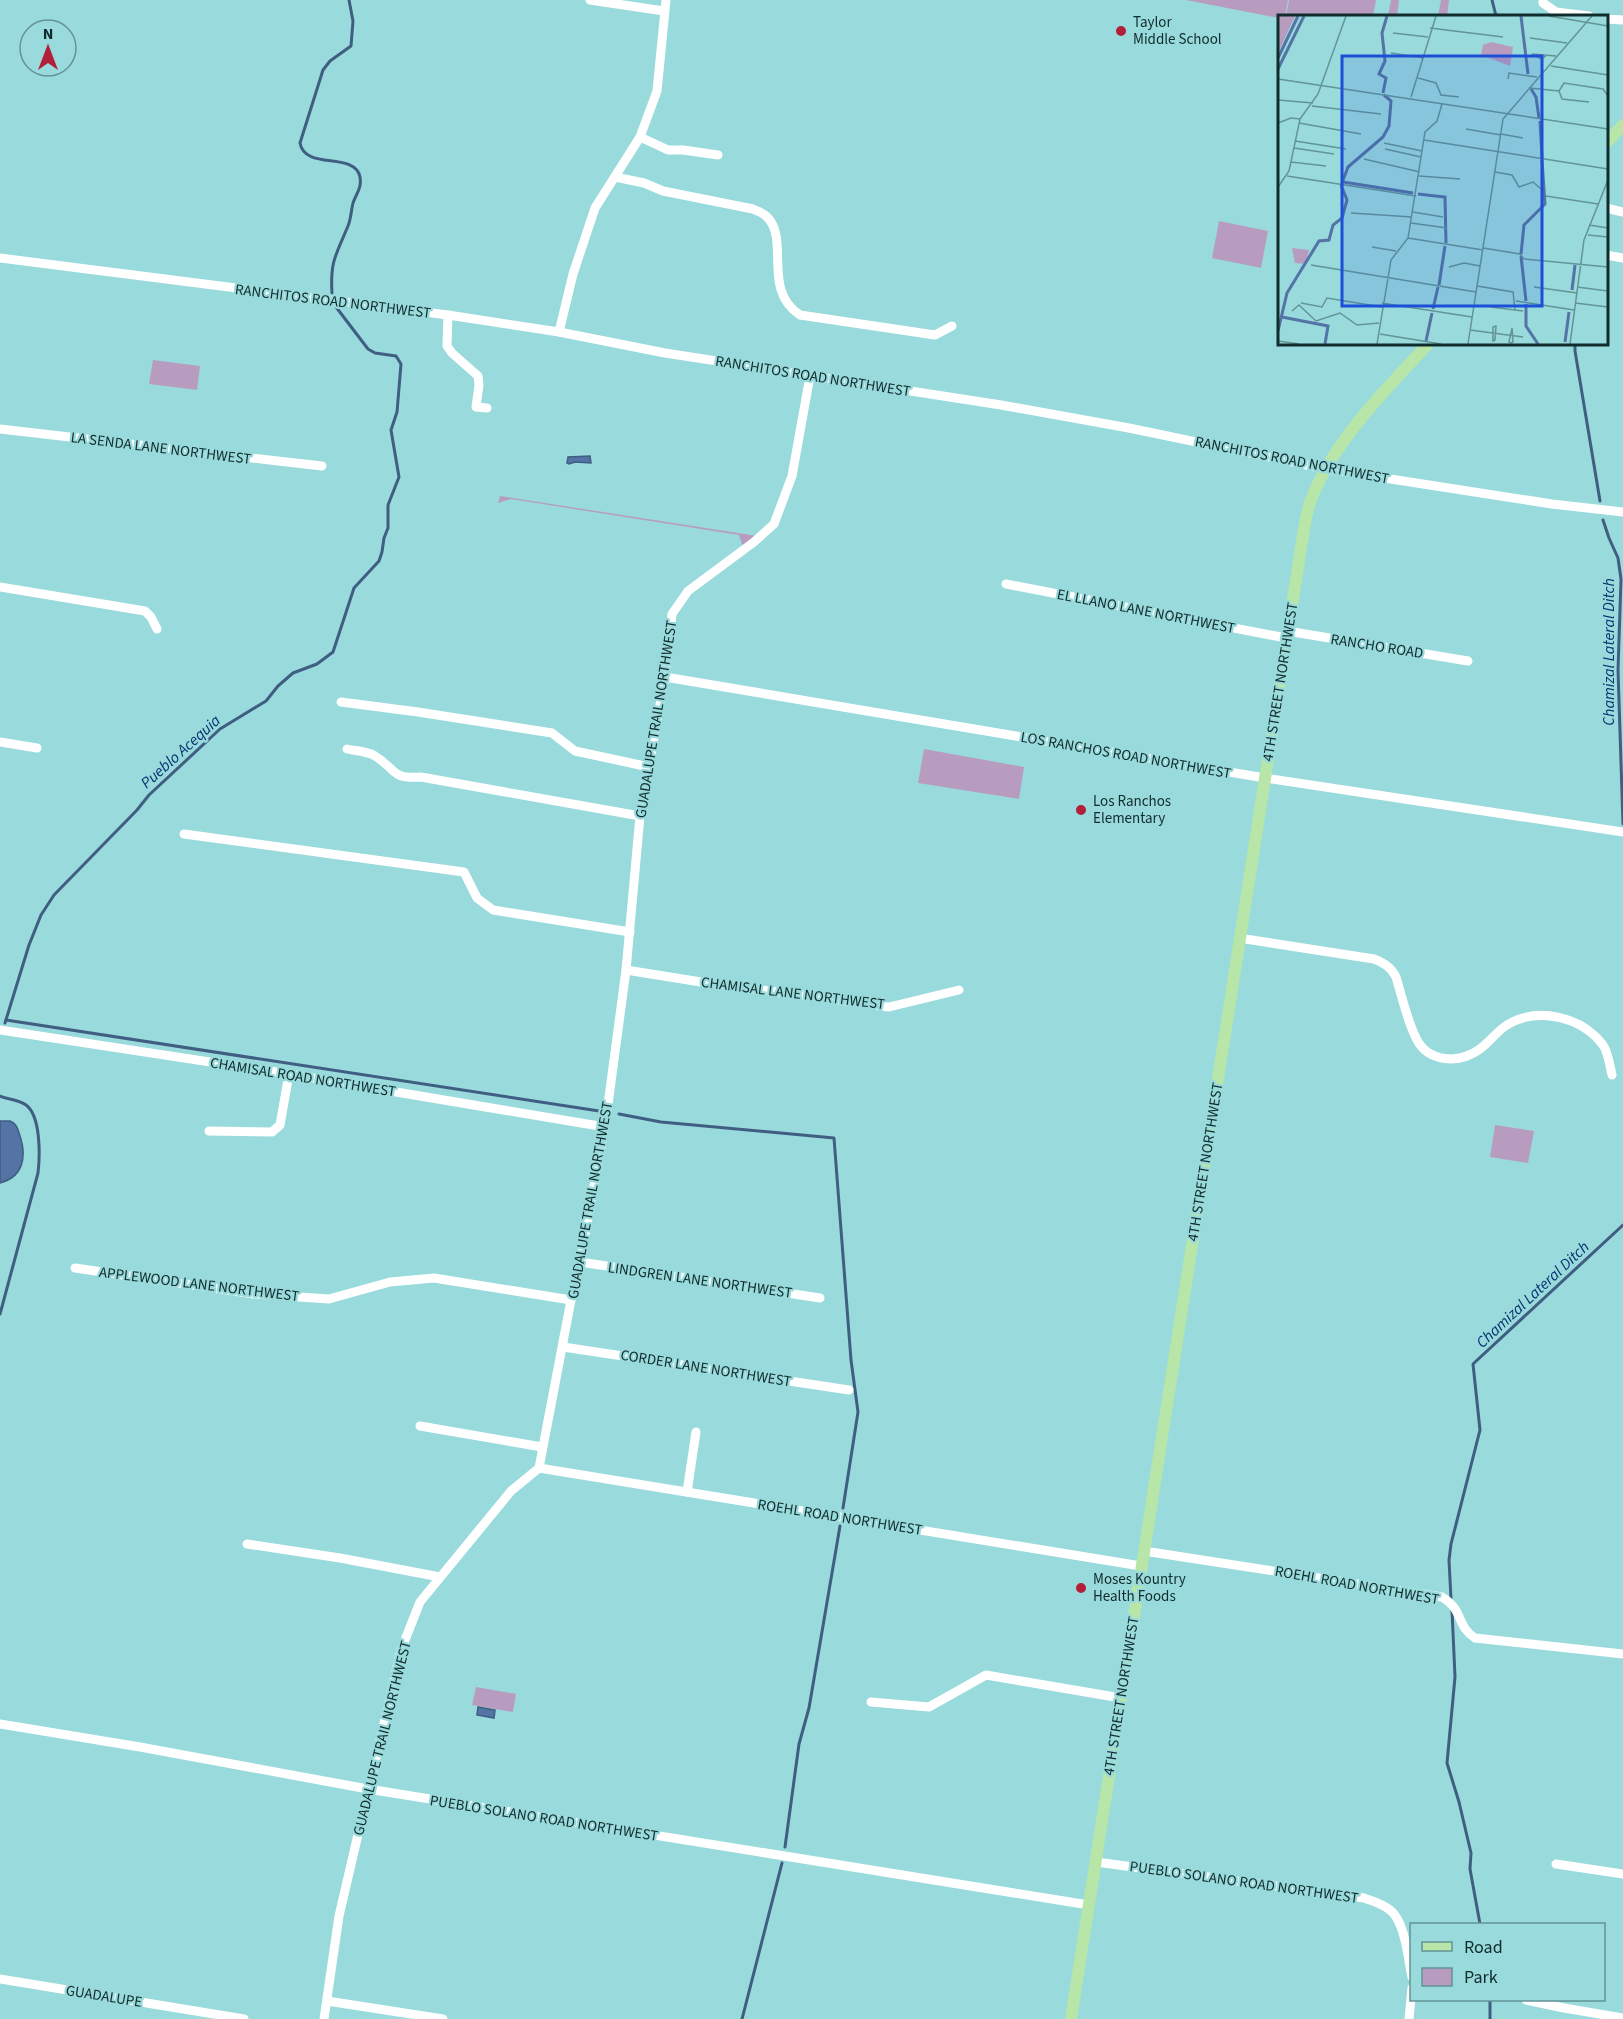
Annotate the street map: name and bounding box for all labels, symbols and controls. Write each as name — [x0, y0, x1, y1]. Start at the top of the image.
place label: Taylor Middle School — [1133, 12, 1222, 50]
inset map — [1278, 15, 1608, 345]
north arrow — [18, 18, 78, 78]
text: N — [43, 23, 53, 45]
marker: Taylor Middle School — [1114, 24, 1128, 38]
street label: RANCHITOS ROAD NORTHWEST — [234, 279, 432, 324]
street label: RANCHITOS ROAD NORTHWEST — [714, 351, 912, 402]
street label: LA SENDA LANE NORTHWEST — [70, 427, 252, 470]
street label: RANCHITOS ROAD NORTHWEST — [1193, 431, 1391, 490]
water label: Chamizal Lateral Ditch — [1598, 578, 1620, 726]
street label: EL LLANO LANE NORTHWEST — [1055, 584, 1237, 639]
street label: 4TH STREET NORTHWEST — [1258, 601, 1303, 763]
street label: GUADALUPE TRAIL NORTHWEST — [630, 619, 683, 820]
street label: RANCHO ROAD — [1329, 629, 1425, 664]
water label: Pueblo Acequia — [136, 710, 226, 794]
street label: LOS RANCHOS ROAD NORTHWEST — [1019, 727, 1233, 784]
place label: Los Ranchos Elementary — [1093, 791, 1171, 829]
marker: Los Ranchos Elementary — [1074, 803, 1088, 817]
street label: CHAMISAL LANE NORTHWEST — [700, 972, 886, 1015]
street label: CHAMISAL ROAD NORTHWEST — [209, 1052, 397, 1103]
street label: 4TH STREET NORTHWEST — [1183, 1081, 1228, 1243]
street label: GUADALUPE TRAIL NORTHWEST — [563, 1100, 618, 1300]
water label: Chamizal Lateral Ditch — [1471, 1236, 1594, 1353]
street label: LINDGREN LANE NORTHWEST — [606, 1257, 793, 1304]
street label: APPLEWOOD LANE NORTHWEST — [98, 1262, 300, 1307]
street label: CORDER LANE NORTHWEST — [619, 1345, 793, 1392]
street label: ROEHL ROAD NORTHWEST — [756, 1494, 924, 1541]
street label: ROEHL ROAD NORTHWEST — [1273, 1561, 1441, 1610]
place label: Moses Kountry Health Foods — [1093, 1569, 1186, 1607]
marker: Moses Kountry Health Foods — [1074, 1581, 1088, 1595]
street label: 4TH STREET NORTHWEST — [1099, 1615, 1144, 1777]
street label: GUADALUPE TRAIL NORTHWEST — [348, 1638, 417, 1838]
street label: PUEBLO SOLANO ROAD NORTHWEST — [428, 1790, 660, 1847]
street label: PUEBLO SOLANO ROAD NORTHWEST — [1128, 1856, 1360, 1909]
legend — [1410, 1923, 1605, 2001]
text: Road — [1464, 1935, 1503, 1960]
text: Park — [1464, 1965, 1498, 1990]
street label: GUADALUPE — [64, 1980, 144, 2013]

